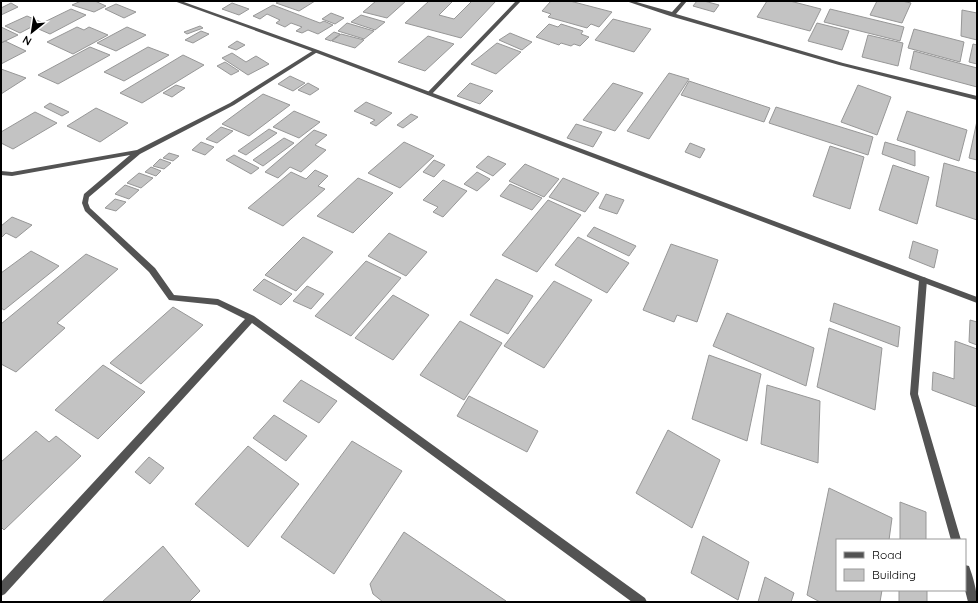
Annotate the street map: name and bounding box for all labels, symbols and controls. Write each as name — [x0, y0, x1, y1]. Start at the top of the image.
north arrow — [12, 12, 52, 52]
text: N — [20, 33, 34, 49]
legend — [836, 539, 966, 591]
text: Road — [872, 547, 902, 562]
text: Building — [872, 567, 916, 582]

